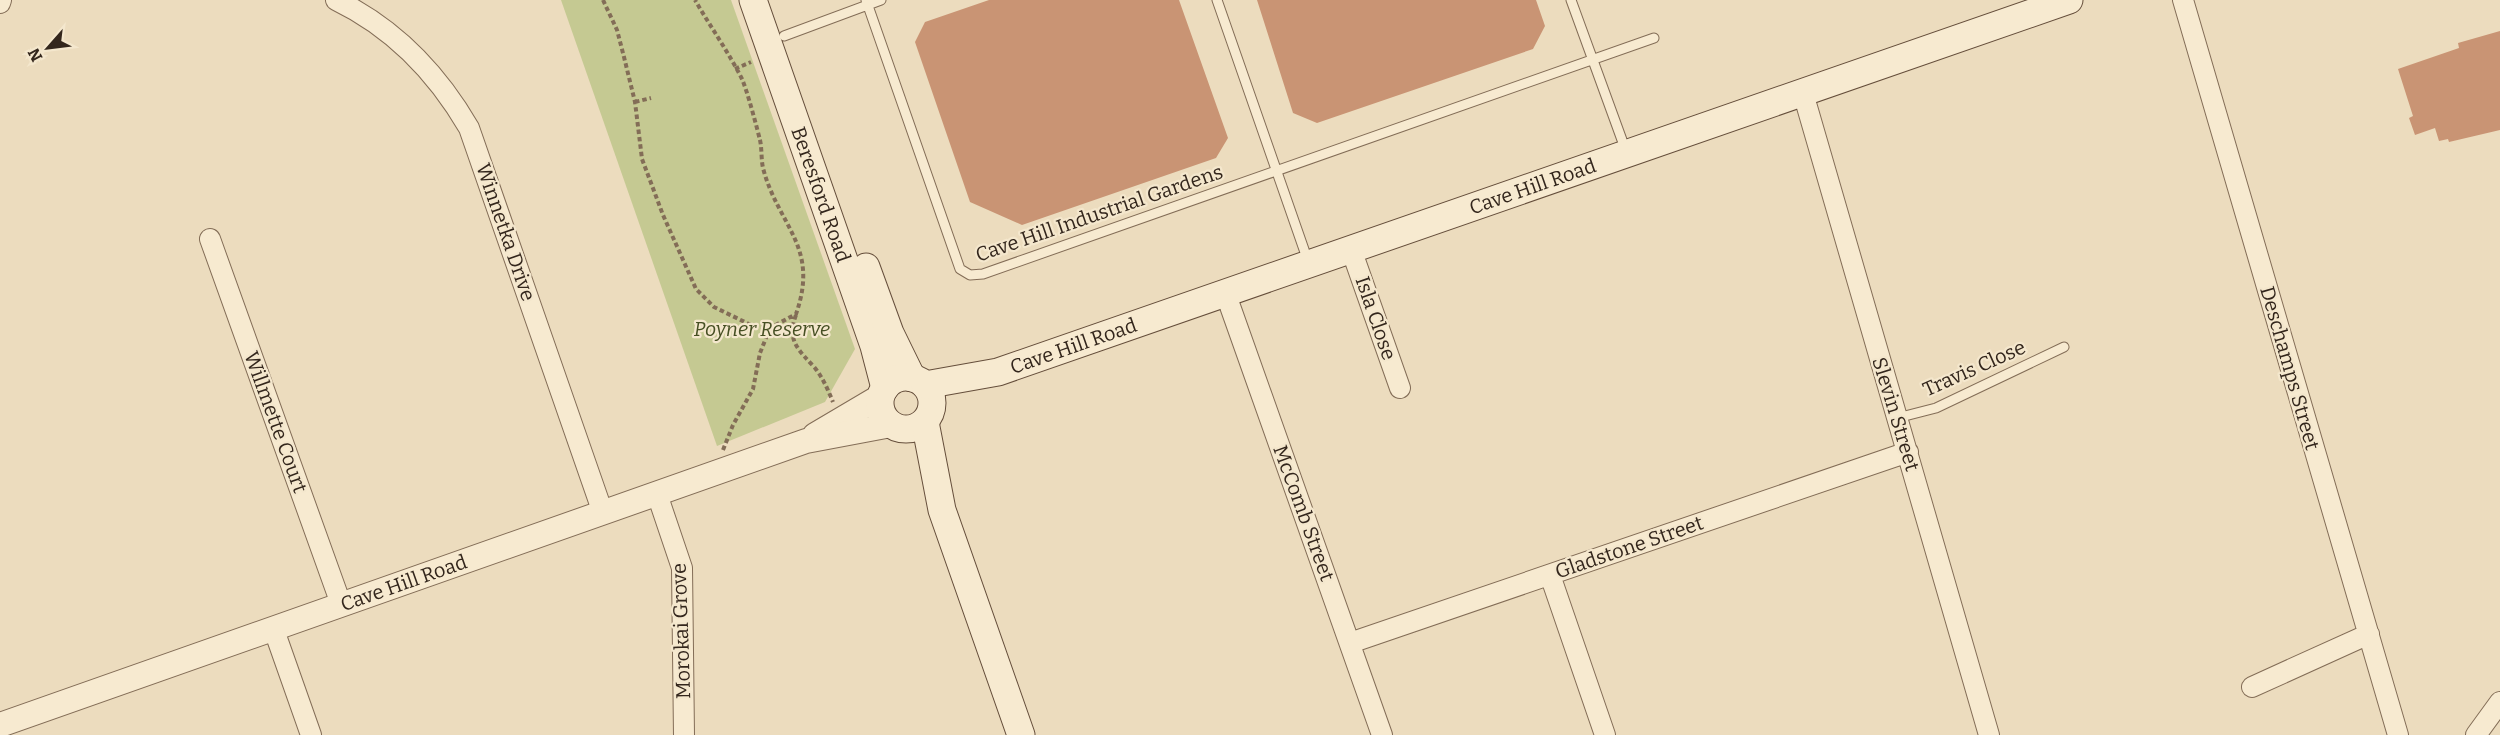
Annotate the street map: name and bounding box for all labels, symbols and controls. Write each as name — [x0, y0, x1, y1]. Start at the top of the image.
north arrow — [18, 18, 78, 78]
text: N — [24, 45, 46, 65]
street label: Beresford Road — [786, 123, 856, 266]
street label: Cave Hill Road — [1466, 153, 1599, 219]
street label: Cave Hill Industrial Gardens — [972, 159, 1226, 267]
street label: Winnetka Drive — [471, 160, 541, 304]
street label: Isla Close — [1351, 273, 1401, 363]
street label: Deschamps Street — [2255, 283, 2325, 453]
street label: Cave Hill Road — [1007, 313, 1140, 379]
park label: Poyner Reserve — [694, 317, 830, 341]
street label: Travis Close — [1919, 335, 2029, 401]
street label: Willmette Court — [239, 348, 313, 496]
street label: Slevin Street — [1867, 354, 1925, 474]
street label: McComb Street — [1268, 442, 1340, 584]
street label: Gladstone Street — [1552, 510, 1706, 584]
street label: Cave Hill Road — [337, 549, 470, 616]
street label: Morokai Grove — [667, 563, 695, 699]

